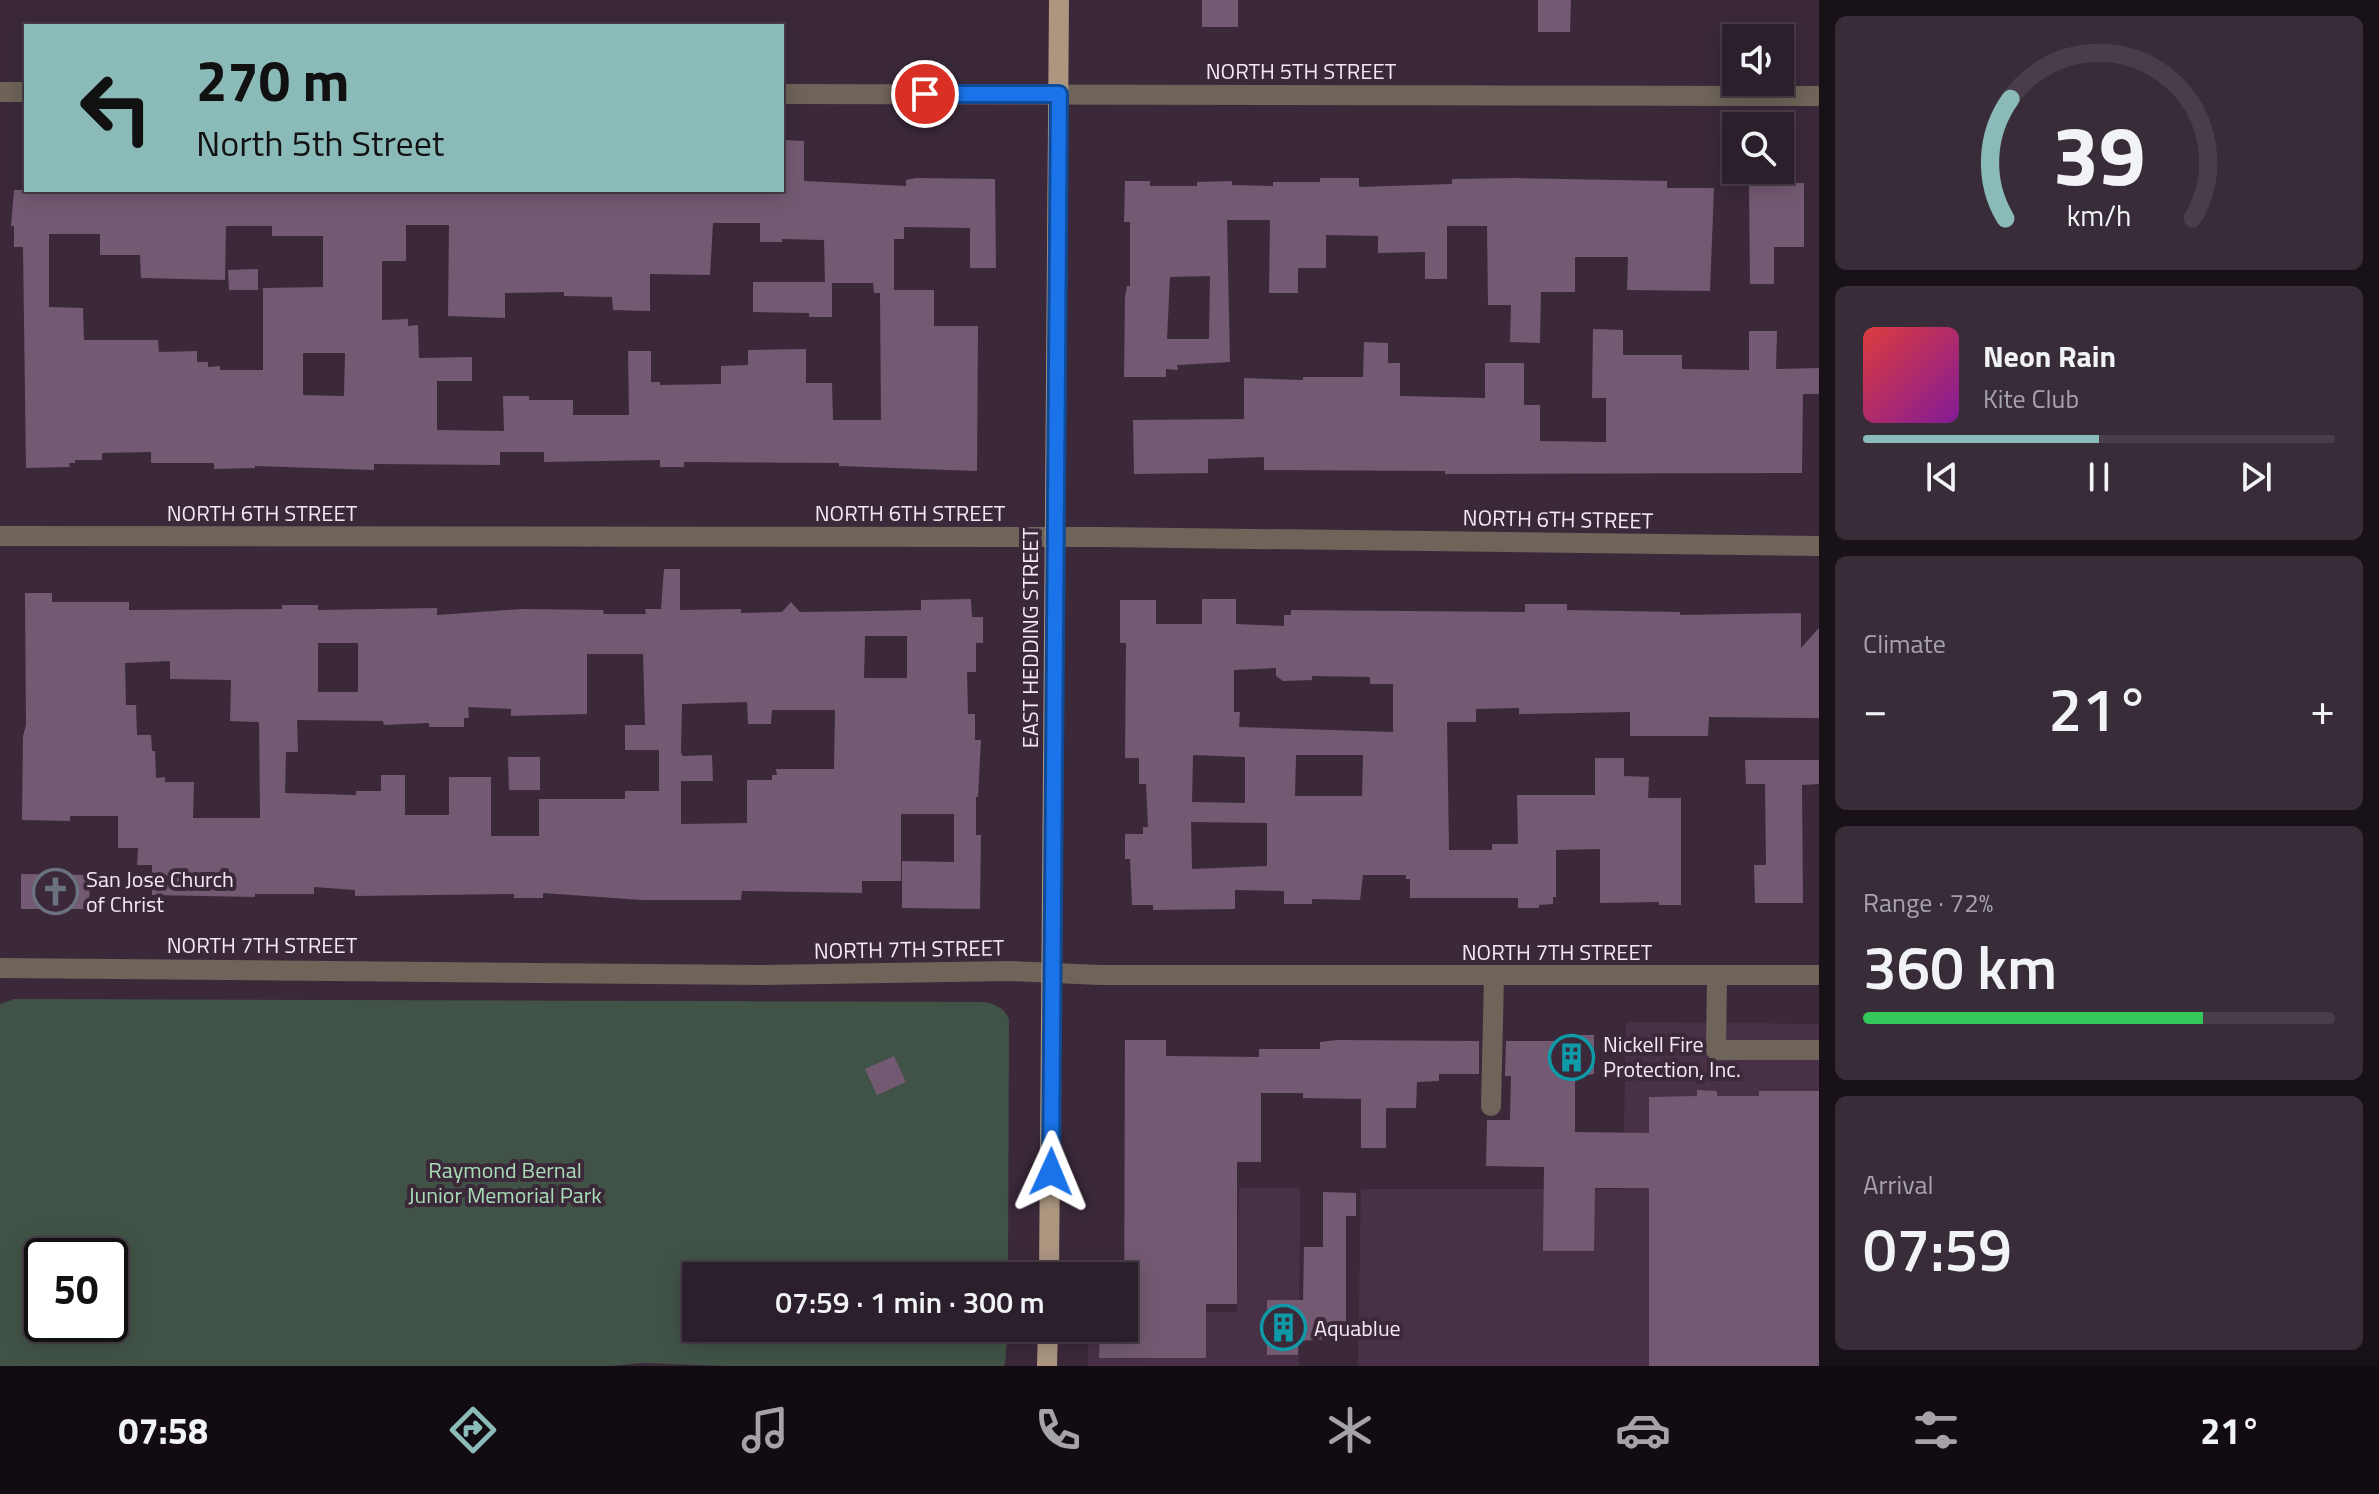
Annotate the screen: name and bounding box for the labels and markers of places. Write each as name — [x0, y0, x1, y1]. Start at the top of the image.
pin — [891, 60, 959, 128]
place label: San Jose Church of Christ — [86, 862, 234, 921]
church icon: San Jose Church of Christ — [31, 868, 79, 916]
place label: Nickell Fire Protection, Inc. — [1603, 1027, 1741, 1086]
building icon: Nickell Fire Protection, Inc. — [1548, 1033, 1596, 1081]
building icon: Aquablue — [1259, 1304, 1307, 1352]
place label: Aquablue — [1314, 1311, 1401, 1345]

